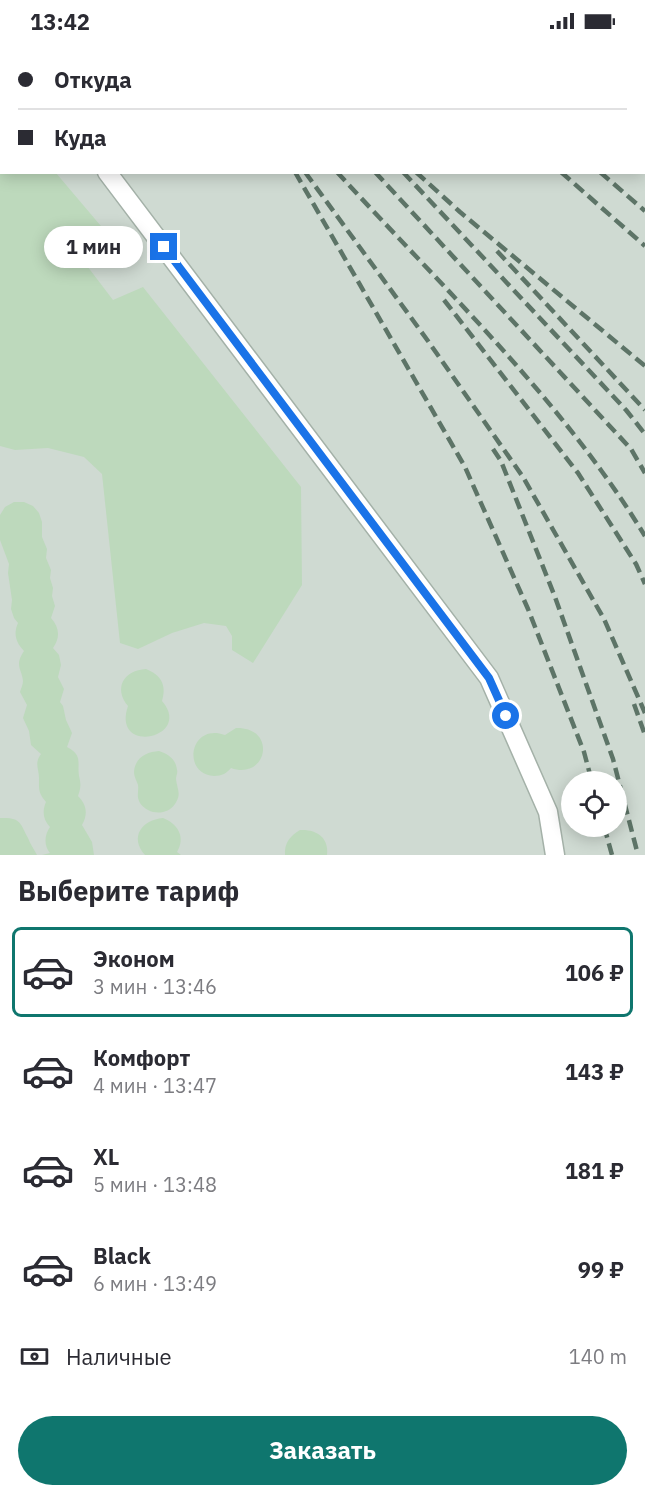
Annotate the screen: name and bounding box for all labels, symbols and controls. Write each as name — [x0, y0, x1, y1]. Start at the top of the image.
text: 13:42 — [30, 7, 90, 36]
text: Откуда — [54, 65, 132, 94]
text: Куда — [54, 123, 107, 152]
callout: 1 мин — [44, 226, 143, 268]
text: 1 мин — [66, 233, 121, 260]
route end — [150, 233, 177, 260]
route start — [492, 702, 519, 729]
map controls — [561, 771, 627, 837]
button: locate — [561, 771, 627, 837]
text: Выберите тариф — [18, 873, 239, 908]
text: Эконом — [93, 944, 175, 973]
icon: car — [21, 945, 75, 999]
text: 106 ₽ — [565, 958, 624, 987]
text: 3 мин · 13:46 — [93, 973, 217, 1000]
text: Комфорт — [93, 1043, 190, 1072]
icon: car — [21, 1044, 75, 1098]
text: 143 ₽ — [565, 1057, 624, 1086]
text: 4 мин · 13:47 — [93, 1072, 217, 1099]
text: XL — [93, 1142, 119, 1171]
icon: car — [21, 1143, 75, 1197]
text: 181 ₽ — [565, 1156, 624, 1185]
text: 5 мин · 13:48 — [93, 1171, 217, 1198]
text: Black — [93, 1241, 151, 1270]
icon: car — [21, 1242, 75, 1296]
text: 99 ₽ — [578, 1255, 624, 1284]
text: 6 мин · 13:49 — [93, 1270, 217, 1297]
icon: cash — [18, 1340, 51, 1373]
text: Наличные — [66, 1342, 172, 1371]
text: 140 m — [569, 1343, 627, 1370]
button: Заказать — [18, 1416, 627, 1485]

